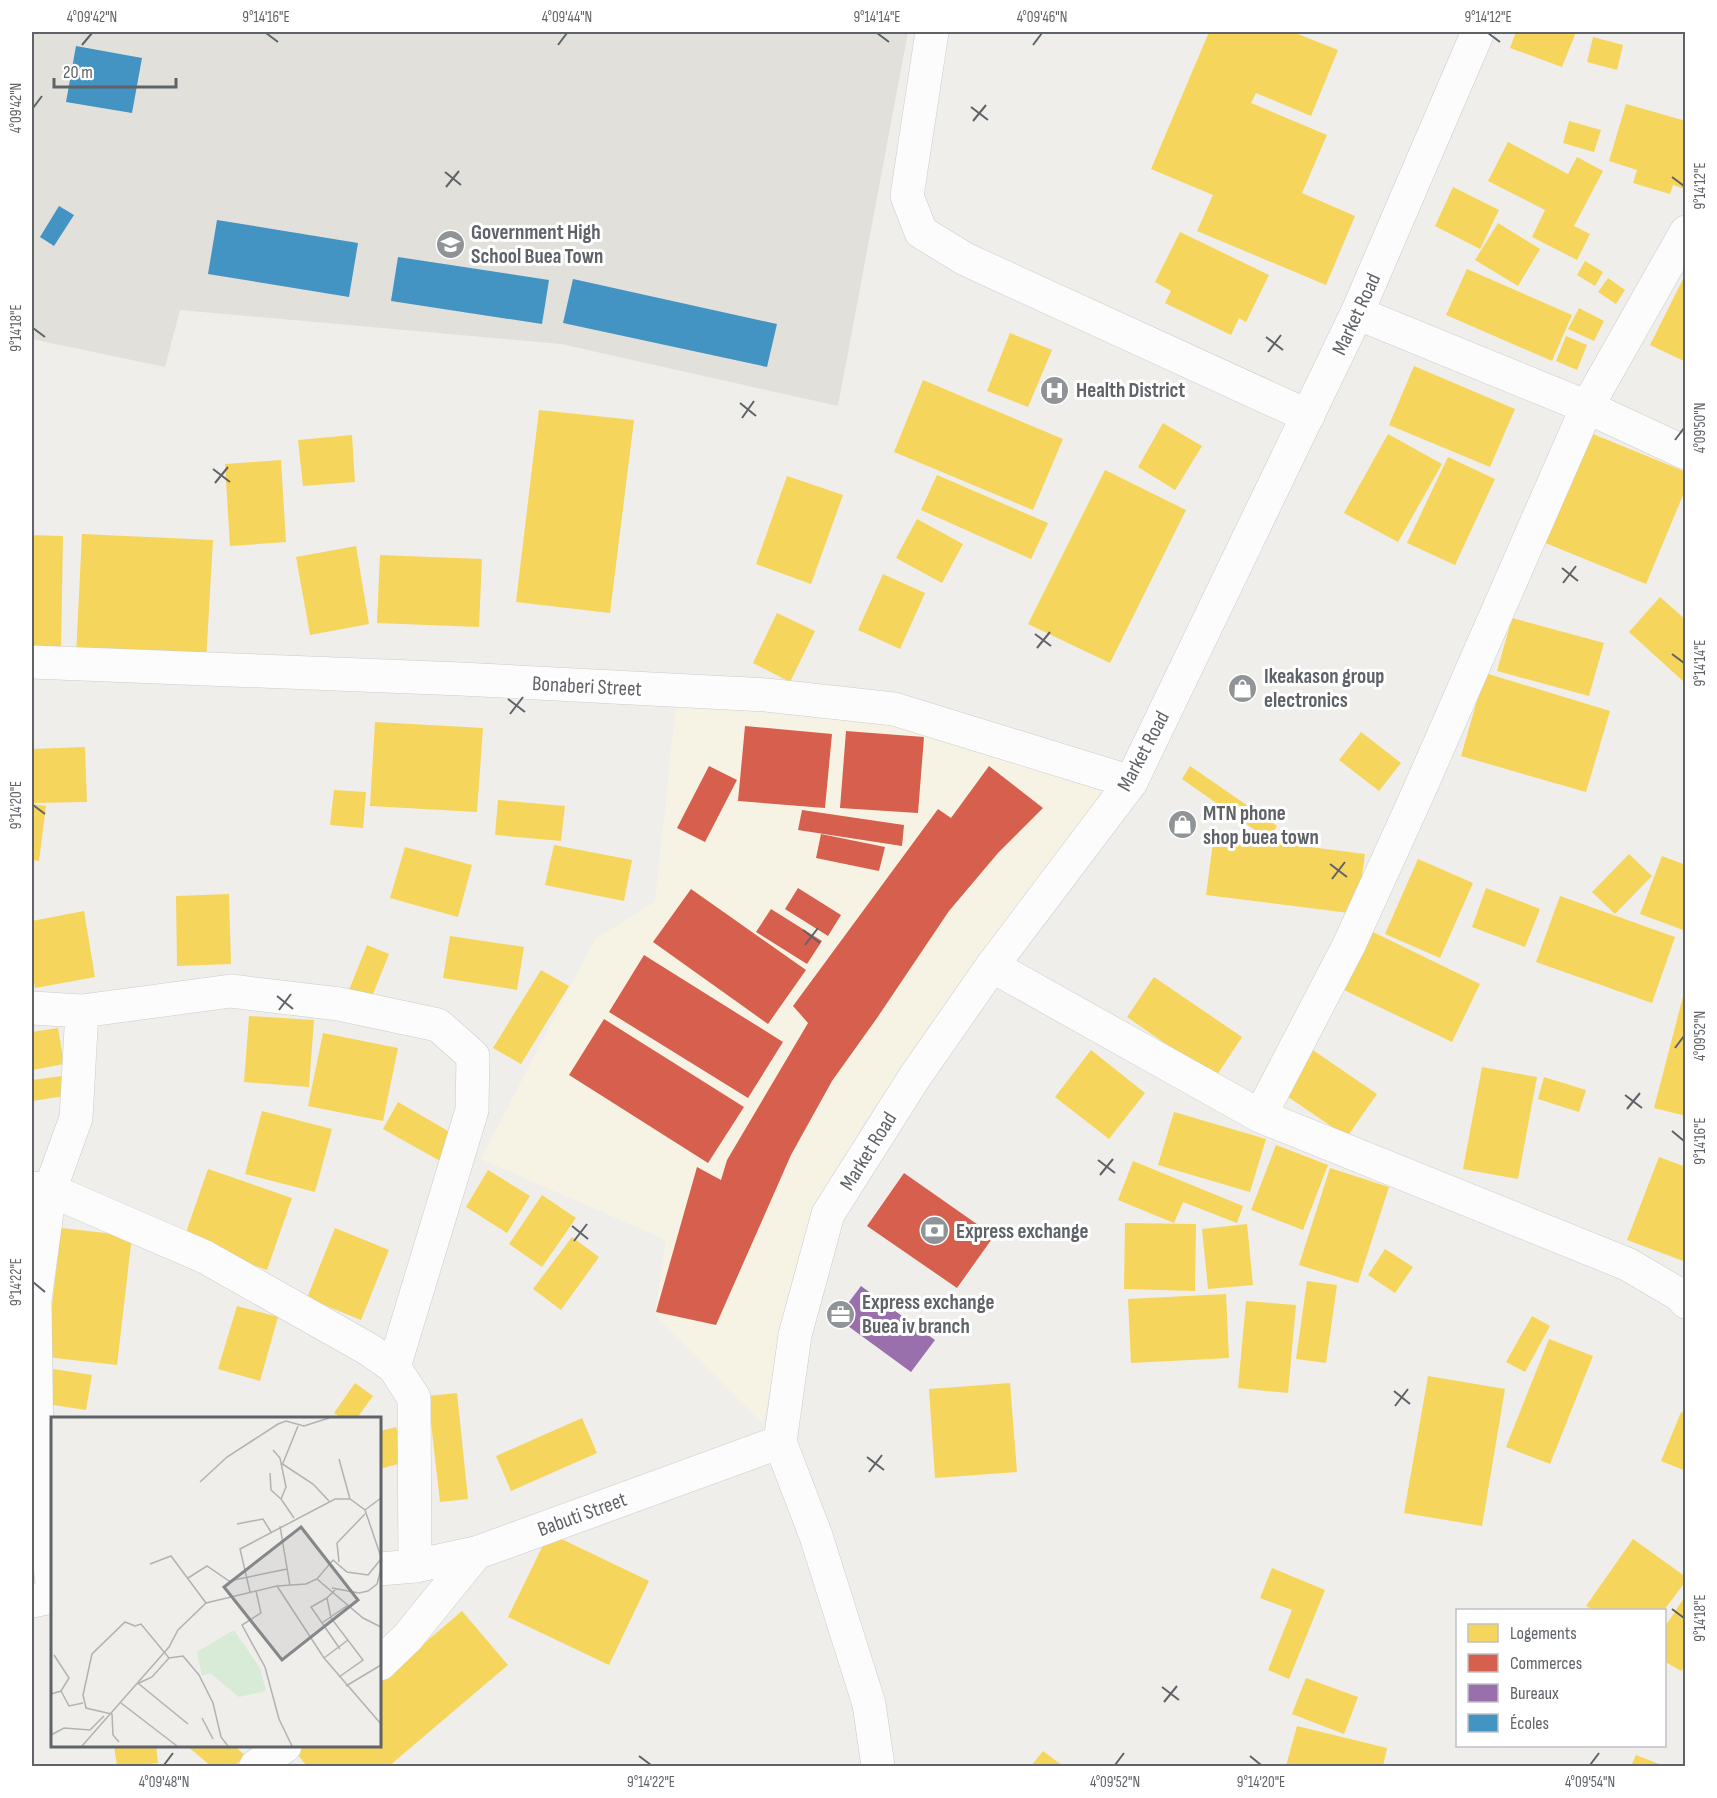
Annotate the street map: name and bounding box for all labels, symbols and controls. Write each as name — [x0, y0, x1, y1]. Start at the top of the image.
text: 4°09'42"N — [67, 8, 117, 27]
text: 9°14'16"E — [242, 8, 290, 27]
text: 4°09'44"N — [542, 8, 592, 27]
text: 9°14'14"E — [853, 8, 901, 27]
text: 4°09'46"N — [1017, 8, 1067, 27]
text: 9°14'12"E — [1464, 8, 1512, 27]
scale bar — [54, 51, 176, 89]
text: 20 m — [63, 62, 93, 83]
text: 4°09'42"N — [7, 83, 26, 133]
text: 9°14'12"E — [1691, 162, 1710, 210]
place label: Government High School Buea Town — [471, 220, 603, 269]
school or university icon: Government High School Buea Town — [434, 228, 466, 260]
street label: Market Road — [1327, 269, 1386, 359]
text: 9°14'18"E — [7, 304, 26, 352]
hospital icon: Health District — [1039, 374, 1071, 406]
place label: Health District — [1076, 378, 1185, 403]
text: 4°09'50"N — [1691, 403, 1710, 453]
text: 9°14'14"E — [1691, 639, 1710, 687]
place label: Ikeakason group electronics — [1264, 664, 1384, 713]
street label: Bonaberi Street — [531, 671, 642, 702]
shop icon: Ikeakason group electronics — [1227, 672, 1259, 704]
street label: Market Road — [1112, 707, 1175, 796]
text: 9°14'20"E — [7, 781, 26, 829]
place label: MTN phone shop buea town — [1203, 801, 1319, 850]
shop icon: MTN phone shop buea town — [1166, 809, 1198, 841]
text: 4°09'52"N — [1691, 1011, 1710, 1061]
street label: Market Road — [835, 1108, 902, 1195]
text: 9°14'16"E — [1691, 1117, 1710, 1165]
bank icon: Express exchange — [919, 1215, 951, 1247]
place label: Express exchange — [956, 1219, 1088, 1244]
text: 9°14'22"E — [7, 1258, 26, 1306]
place label: Express exchange Buea iv branch — [862, 1290, 994, 1339]
office icon: Express exchange Buea iv branch — [825, 1298, 857, 1330]
inset map — [51, 1417, 381, 1747]
street label: Babuti Street — [534, 1487, 630, 1542]
text: 9°14'18"E — [1691, 1594, 1710, 1642]
legend — [1456, 1609, 1666, 1747]
text: Logements — [1510, 1623, 1577, 1644]
text: Commerces — [1510, 1653, 1582, 1674]
text: Bureaux — [1510, 1683, 1559, 1704]
text: Écoles — [1510, 1713, 1549, 1734]
text: 4°09'48"N — [139, 1773, 189, 1792]
text: 9°14'22"E — [627, 1773, 675, 1792]
text: 4°09'52"N — [1090, 1773, 1140, 1792]
text: 9°14'20"E — [1237, 1773, 1285, 1792]
text: 4°09'54"N — [1565, 1773, 1615, 1792]

